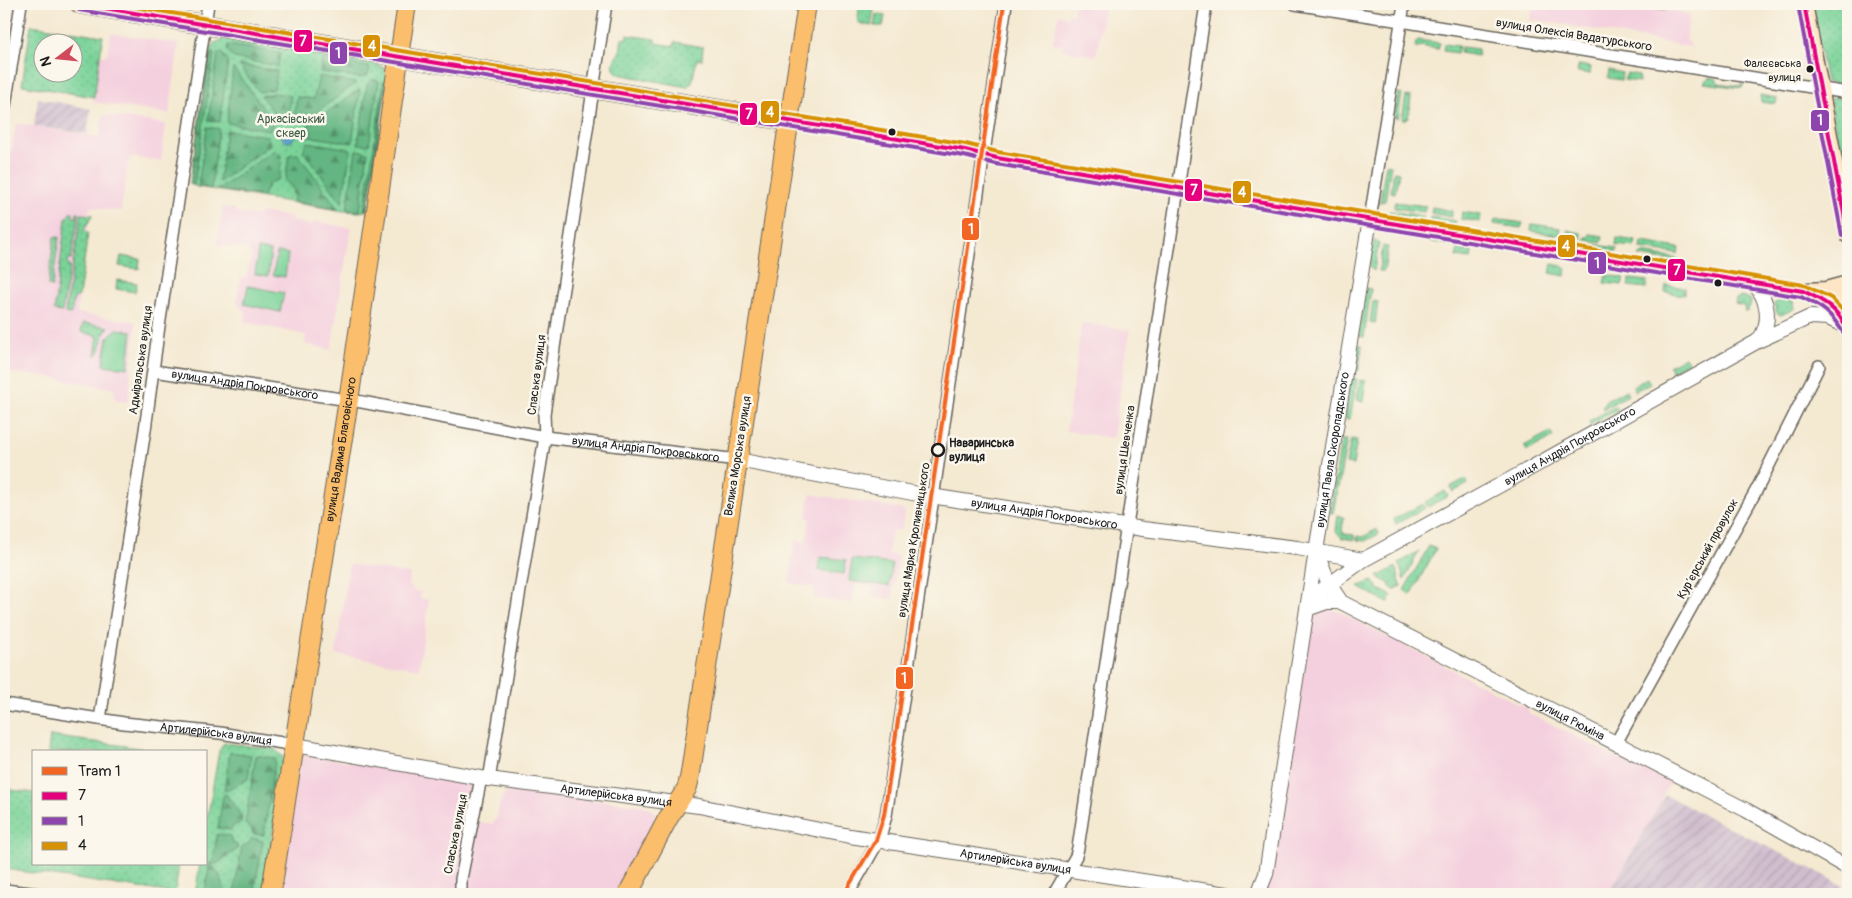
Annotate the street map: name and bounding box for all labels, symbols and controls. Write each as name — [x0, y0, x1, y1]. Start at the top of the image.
street label: вулиця Олексія Вадатурського — [1495, 15, 1654, 55]
line badge: 7 — [293, 29, 313, 53]
north arrow — [32, 32, 82, 82]
text: 7 — [299, 33, 307, 50]
line badge: 4 — [362, 34, 381, 58]
text: 4 — [368, 38, 377, 55]
line badge: 1 — [329, 41, 348, 65]
text: 1 — [335, 45, 341, 62]
text: N — [37, 55, 55, 68]
place label: Фалєєвська вулиця — [1744, 57, 1801, 84]
marker: Фалєєвська вулиця — [1805, 64, 1815, 74]
line badge: 4 — [760, 100, 780, 124]
line badge: 7 — [739, 102, 758, 126]
text: 4 — [766, 104, 775, 121]
text: 7 — [745, 106, 753, 123]
line badge: 1 — [1810, 109, 1830, 132]
park label: Аркасівський сквер — [257, 112, 325, 141]
text: 1 — [1817, 112, 1823, 129]
unlabelled marker — [887, 127, 897, 137]
line badge: 7 — [1184, 178, 1203, 202]
line badge: 4 — [1232, 180, 1252, 204]
text: 7 — [1190, 182, 1198, 199]
text: 4 — [1238, 184, 1247, 201]
line badge: 1 — [961, 217, 980, 241]
text: 1 — [968, 221, 974, 238]
line badge: 4 — [1557, 234, 1576, 258]
text: 4 — [1562, 238, 1571, 255]
line badge: 1 — [1587, 251, 1607, 275]
unlabelled marker — [1642, 254, 1652, 264]
text: 1 — [1594, 255, 1600, 272]
line badge: 7 — [1667, 258, 1686, 282]
text: 7 — [1673, 262, 1681, 279]
unlabelled marker — [1713, 278, 1723, 288]
street label: Адміральська вулиця — [126, 304, 156, 415]
street label: Спаська вулиця — [525, 334, 549, 416]
street label: вулиця Андрія Покровського — [171, 366, 320, 403]
street label: вулиця Павла Скоропадського — [1312, 370, 1353, 529]
street label: вулиця Вадима Благовісного — [322, 376, 360, 523]
street label: Велика Морська вулиця — [721, 395, 755, 517]
street label: вулиця Андрія Покровського — [1502, 403, 1639, 489]
street label: вулиця Шевченка — [1111, 404, 1139, 496]
street label: вулиця Андрія Покровського — [571, 433, 721, 465]
place label: Наваринська вулиця — [949, 436, 1014, 465]
marker: Наваринська вулиця — [931, 443, 945, 457]
street label: вулиця Марка Кропивницького — [894, 461, 934, 619]
street label: вулиця Андрія Покровського — [970, 495, 1119, 533]
street label: Курʼєрський провулок — [1674, 496, 1742, 602]
line badge: 1 — [895, 666, 914, 690]
text: 1 — [901, 670, 907, 687]
street label: вулиця Рюміна — [1533, 696, 1608, 744]
street label: Артилерійська вулиця — [159, 719, 273, 749]
legend — [32, 750, 208, 866]
text: Tram 1 — [78, 762, 121, 781]
street label: Артилерійська вулиця — [559, 781, 673, 810]
text: 7 — [78, 786, 86, 805]
street label: Спаська вулиця — [441, 792, 471, 875]
text: 1 — [78, 812, 84, 831]
text: 4 — [78, 836, 87, 855]
street label: Артилерійська вулиця — [959, 845, 1073, 877]

